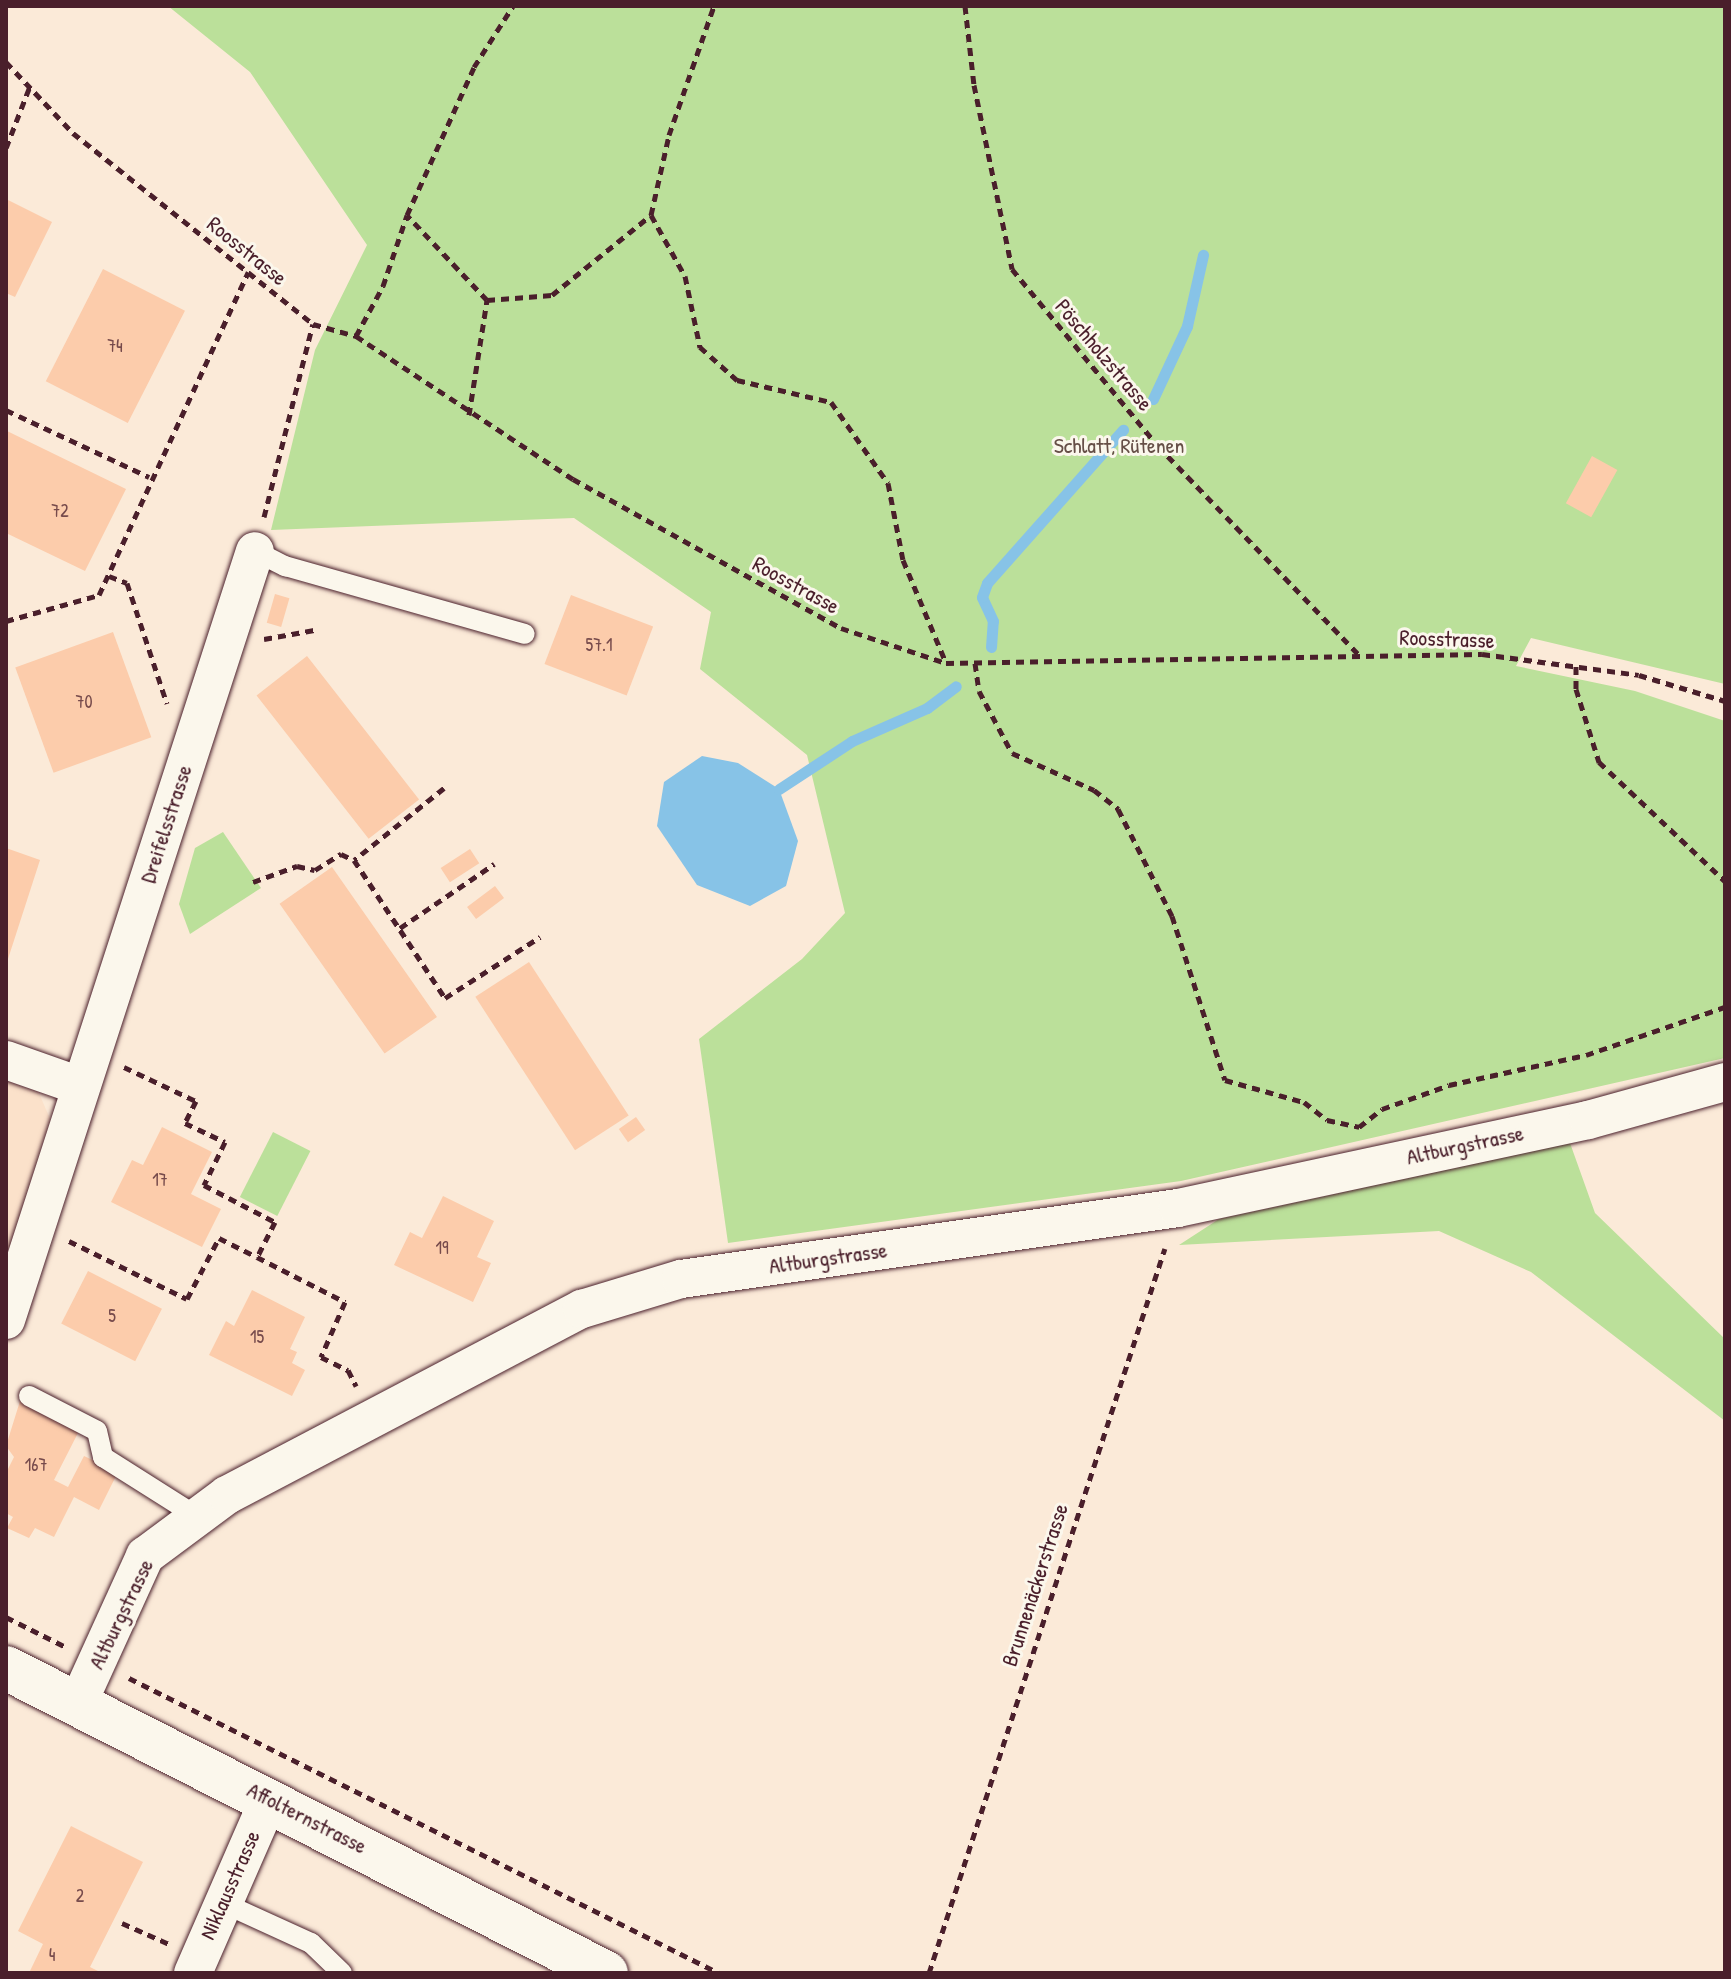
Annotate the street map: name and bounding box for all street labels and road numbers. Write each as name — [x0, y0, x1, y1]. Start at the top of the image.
street label: Roosstrasse — [202, 211, 292, 291]
street label: Pöschholzstrasse — [1050, 294, 1158, 416]
street label: Roosstrasse — [748, 550, 844, 620]
street label: Roosstrasse — [1399, 624, 1495, 654]
street label: Dreifelsstrasse — [135, 762, 197, 886]
street label: Altburgstrasse — [1404, 1120, 1526, 1170]
street label: Altburgstrasse — [767, 1237, 889, 1279]
street label: Brunnenäckerstrasse — [996, 1500, 1074, 1670]
street label: Altburgstrasse — [83, 1555, 159, 1673]
street label: Affolternstrasse — [243, 1777, 371, 1859]
street label: Niklausstrasse — [194, 1826, 266, 1944]

